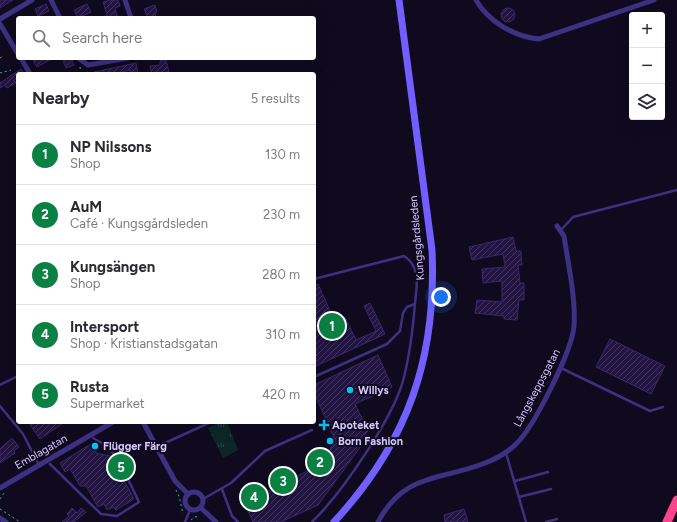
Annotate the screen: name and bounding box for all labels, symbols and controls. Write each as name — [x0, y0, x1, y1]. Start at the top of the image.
map controls — [629, 12, 665, 120]
button: + — [629, 12, 665, 48]
search box — [16, 16, 316, 60]
icon: search — [30, 27, 52, 49]
text: Search here — [62, 29, 142, 47]
button: − — [629, 48, 665, 84]
button: layers — [629, 84, 665, 120]
text: Nearby — [32, 88, 90, 108]
text: 5 results — [251, 91, 300, 106]
text: NP Nilssons — [70, 138, 152, 156]
text: 1 — [42, 147, 48, 162]
text: 130 m — [265, 147, 300, 162]
text: Shop — [70, 156, 100, 171]
street label: Kungsgårdsleden — [407, 195, 427, 281]
text: AuM — [70, 198, 102, 216]
text: 2 — [41, 207, 49, 222]
text: 230 m — [263, 207, 300, 222]
text: Café · Kungsgårdsleden — [70, 216, 208, 231]
text: Kungsängen — [70, 258, 155, 276]
text: 3 — [41, 267, 49, 282]
text: 280 m — [262, 267, 300, 282]
text: Shop — [70, 276, 100, 291]
your location — [431, 287, 451, 307]
pin: 1 — [319, 311, 345, 341]
text: Intersport — [70, 318, 139, 336]
text: 4 — [41, 327, 49, 342]
text: 310 m — [265, 327, 300, 342]
text: Shop · Kristianstadsgatan — [70, 336, 218, 351]
street label: Långskeppsgatan — [511, 347, 563, 429]
text: Rusta — [70, 378, 109, 396]
place label: Willys — [358, 384, 389, 397]
marker: Willys — [345, 385, 355, 395]
text: 5 — [41, 387, 49, 402]
text: 420 m — [262, 387, 300, 402]
text: Supermarket — [70, 396, 145, 411]
place label: Apoteket — [332, 419, 380, 432]
marker: Apoteket — [319, 420, 329, 430]
street label: Emblagatan — [13, 432, 69, 472]
place label: Born Fashion — [338, 435, 403, 448]
marker: Born Fashion — [325, 436, 335, 446]
place label: Flügger Färg — [103, 440, 167, 453]
marker: Flügger Färg — [90, 441, 100, 451]
pin: 2 — [307, 447, 333, 477]
pin: 5 — [108, 452, 134, 482]
pin: 3 — [270, 466, 296, 496]
pin: 4 — [241, 482, 267, 512]

